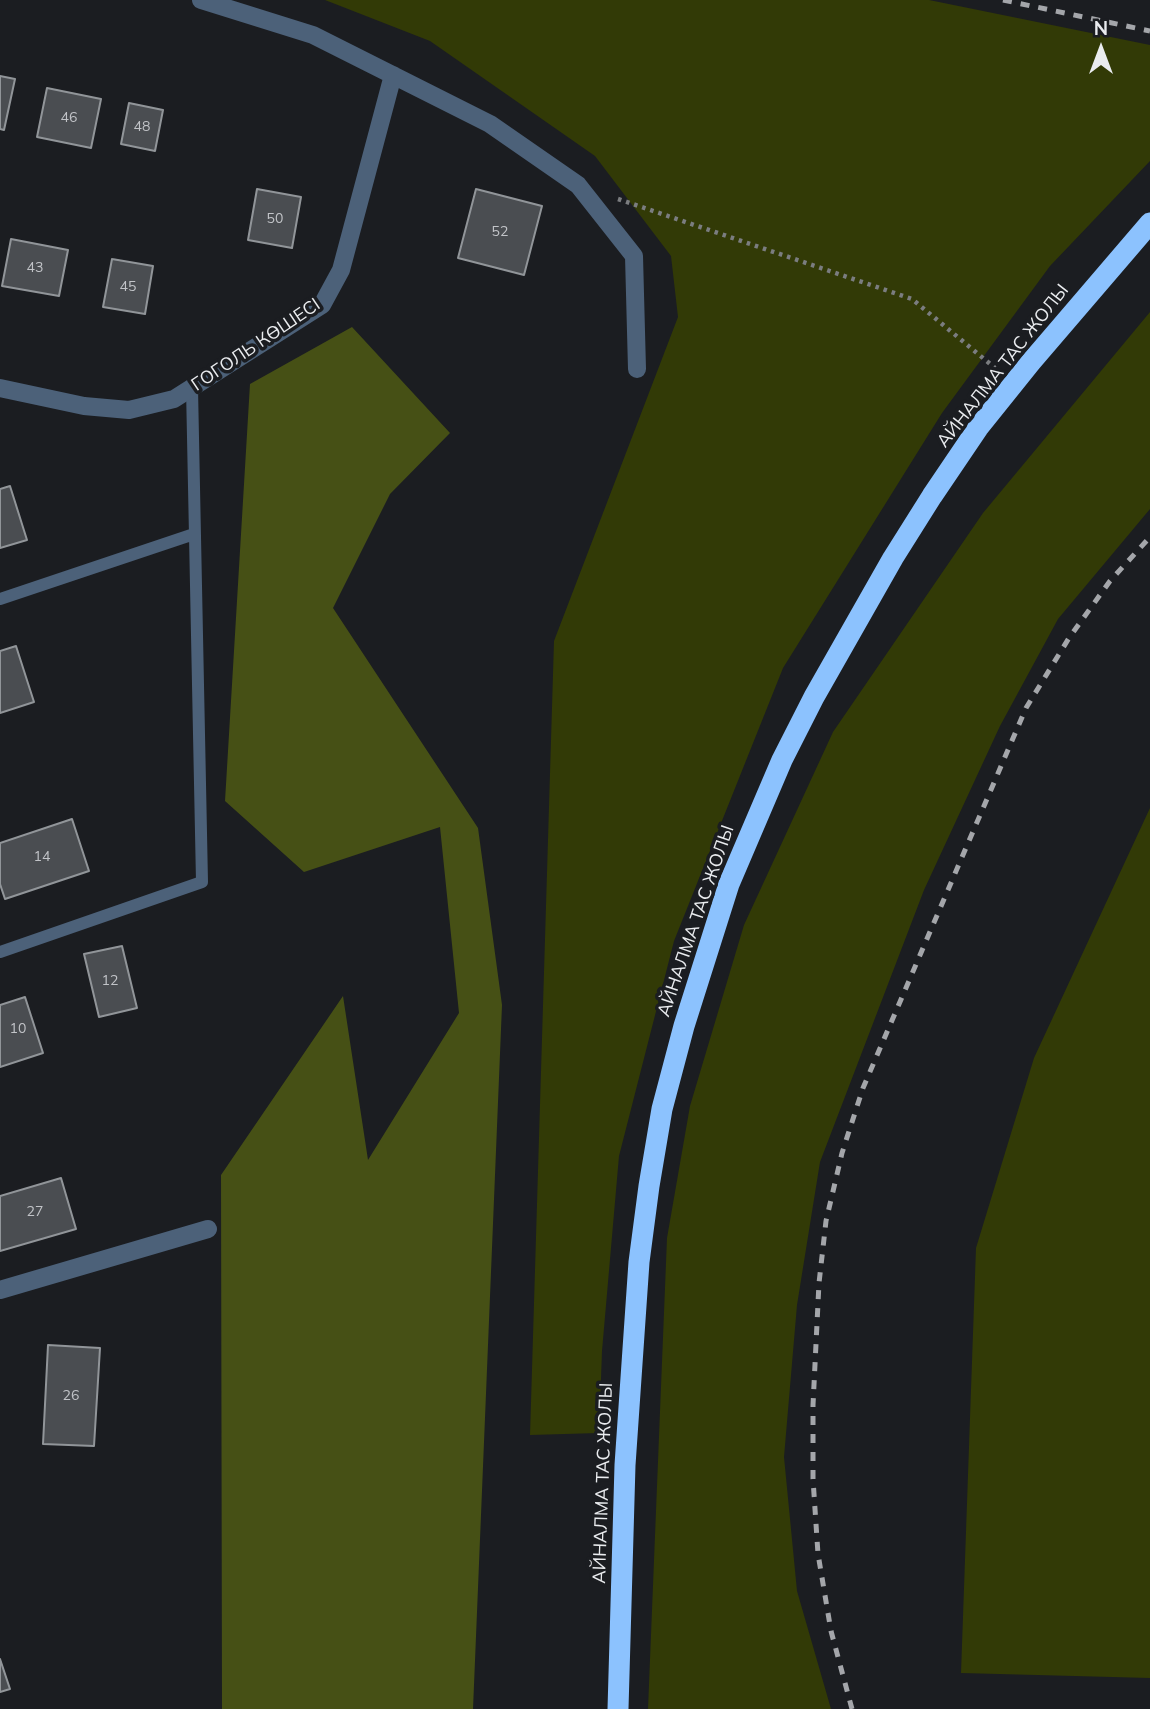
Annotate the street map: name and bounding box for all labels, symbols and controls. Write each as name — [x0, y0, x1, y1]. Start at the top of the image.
north arrow — [1066, 14, 1136, 84]
text: N — [1094, 16, 1108, 40]
house number: 46 — [61, 110, 77, 126]
house number: 48 — [134, 119, 150, 135]
house number: 50 — [267, 211, 283, 227]
house number: 52 — [492, 224, 508, 240]
house number: 43 — [27, 260, 43, 276]
house number: 45 — [120, 279, 136, 295]
street label: АЙНАЛМА ТАС ЖОЛЫ — [933, 280, 1073, 452]
street label: ГОГОЛЬ КӨШЕСІ — [188, 294, 324, 396]
street label: АЙНАЛМА ТАС ЖОЛЫ — [653, 822, 739, 1020]
house number: 14 — [34, 849, 50, 865]
house number: 12 — [102, 973, 118, 989]
house number: 10 — [10, 1021, 26, 1037]
house number: 27 — [27, 1204, 43, 1220]
street label: АЙНАЛМА ТАС ЖОЛЫ — [589, 1382, 617, 1584]
house number: 26 — [63, 1388, 79, 1404]

